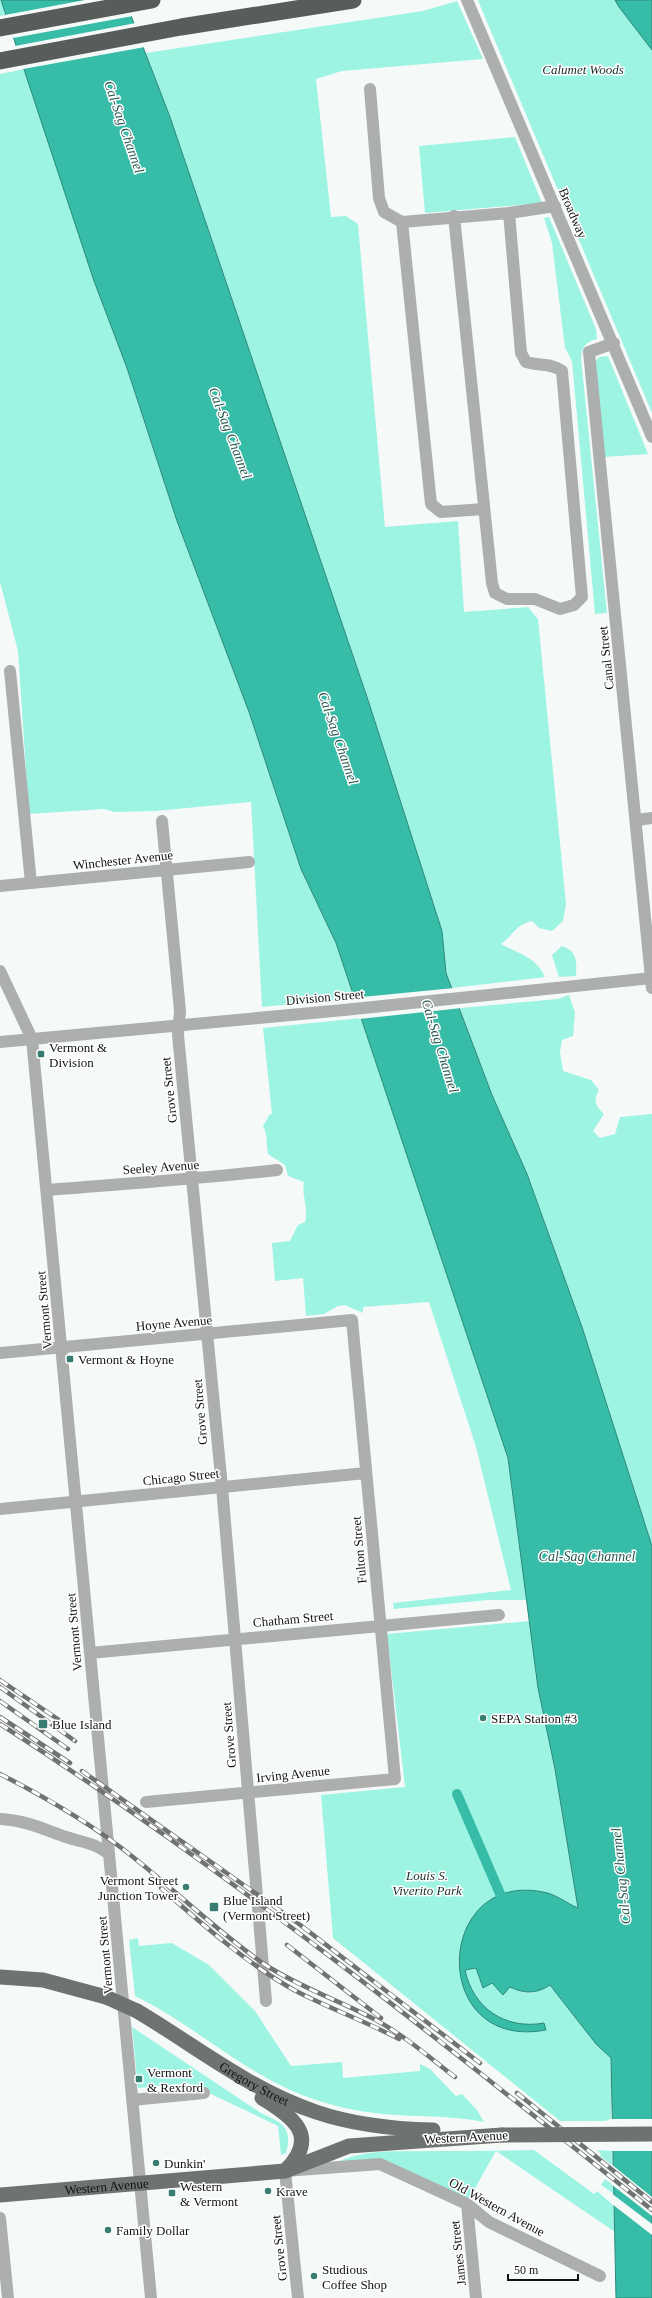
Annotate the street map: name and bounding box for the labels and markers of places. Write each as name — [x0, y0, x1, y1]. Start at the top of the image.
place label: Vermont & Division — [49, 1040, 107, 1070]
marker: Vermont & Division — [36, 1049, 46, 1059]
place label: Vermont & Hoyne — [78, 1352, 174, 1367]
marker: Vermont & Hoyne — [65, 1354, 75, 1364]
place label: SEPA Station #3 — [491, 1711, 577, 1726]
marker: SEPA Station #3 — [478, 1713, 488, 1723]
place label: Blue Island — [52, 1717, 112, 1732]
marker: Blue Island — [37, 1718, 49, 1730]
place label: Vermont Street Junction Tower — [98, 1873, 179, 1903]
marker: Vermont Street Junction Tower — [181, 1882, 191, 1892]
place label: Blue Island (Vermont Street) — [223, 1893, 310, 1923]
marker: Blue Island (Vermont Street) — [208, 1901, 220, 1913]
place label: Vermont & Rexford — [147, 2065, 203, 2095]
marker: Vermont & Rexford — [134, 2074, 144, 2084]
place label: Dunkin' — [164, 2156, 205, 2171]
marker: Dunkin' — [151, 2158, 161, 2168]
place label: Western & Vermont — [180, 2179, 238, 2209]
place label: Krave — [276, 2184, 308, 2199]
marker: Krave — [263, 2186, 273, 2196]
marker: Western & Vermont — [167, 2188, 177, 2198]
place label: Family Dollar — [116, 2223, 190, 2238]
marker: Family Dollar — [103, 2225, 113, 2235]
place label: Studious Coffee Shop — [322, 2262, 387, 2292]
marker: Studious Coffee Shop — [309, 2271, 319, 2281]

